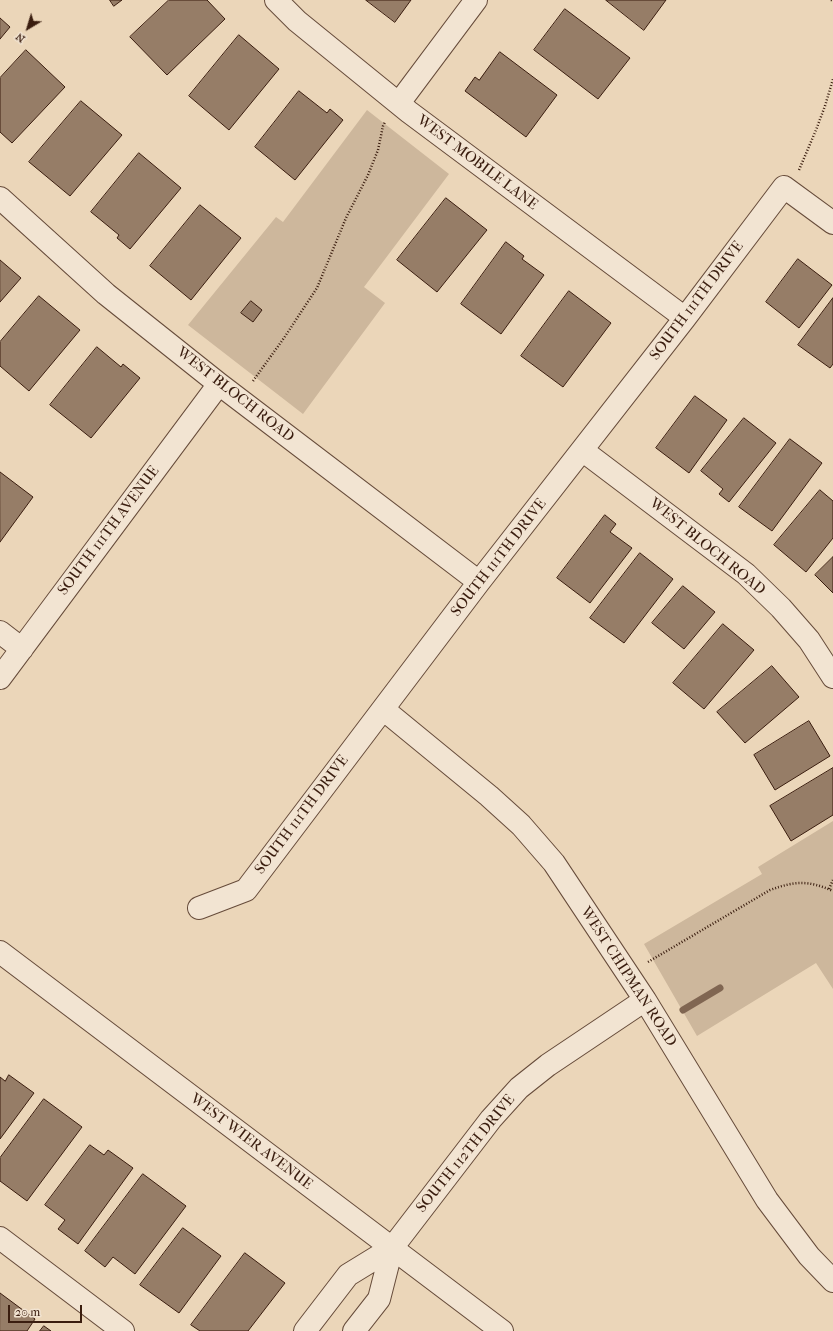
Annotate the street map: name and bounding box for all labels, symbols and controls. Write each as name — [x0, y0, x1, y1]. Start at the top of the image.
north arrow — [8, 8, 48, 48]
text: N — [13, 30, 28, 46]
street label: WEST MOBILE LANE — [413, 112, 541, 214]
street label: SOUTH 111TH DRIVE — [646, 238, 748, 364]
street label: WEST BLOCH ROAD — [173, 344, 297, 446]
street label: SOUTH 111TH AVENUE — [54, 463, 164, 599]
street label: WEST BLOCH ROAD — [645, 495, 769, 599]
street label: SOUTH 111TH DRIVE — [447, 496, 551, 620]
street label: SOUTH 111TH DRIVE — [251, 752, 353, 878]
street label: WEST CHIPMAN ROAD — [576, 904, 680, 1050]
street label: WEST WIER AVENUE — [186, 1090, 316, 1194]
street label: SOUTH 112TH DRIVE — [413, 1091, 519, 1217]
scale bar — [10, 1297, 84, 1323]
text: 20 m — [15, 1305, 40, 1319]

